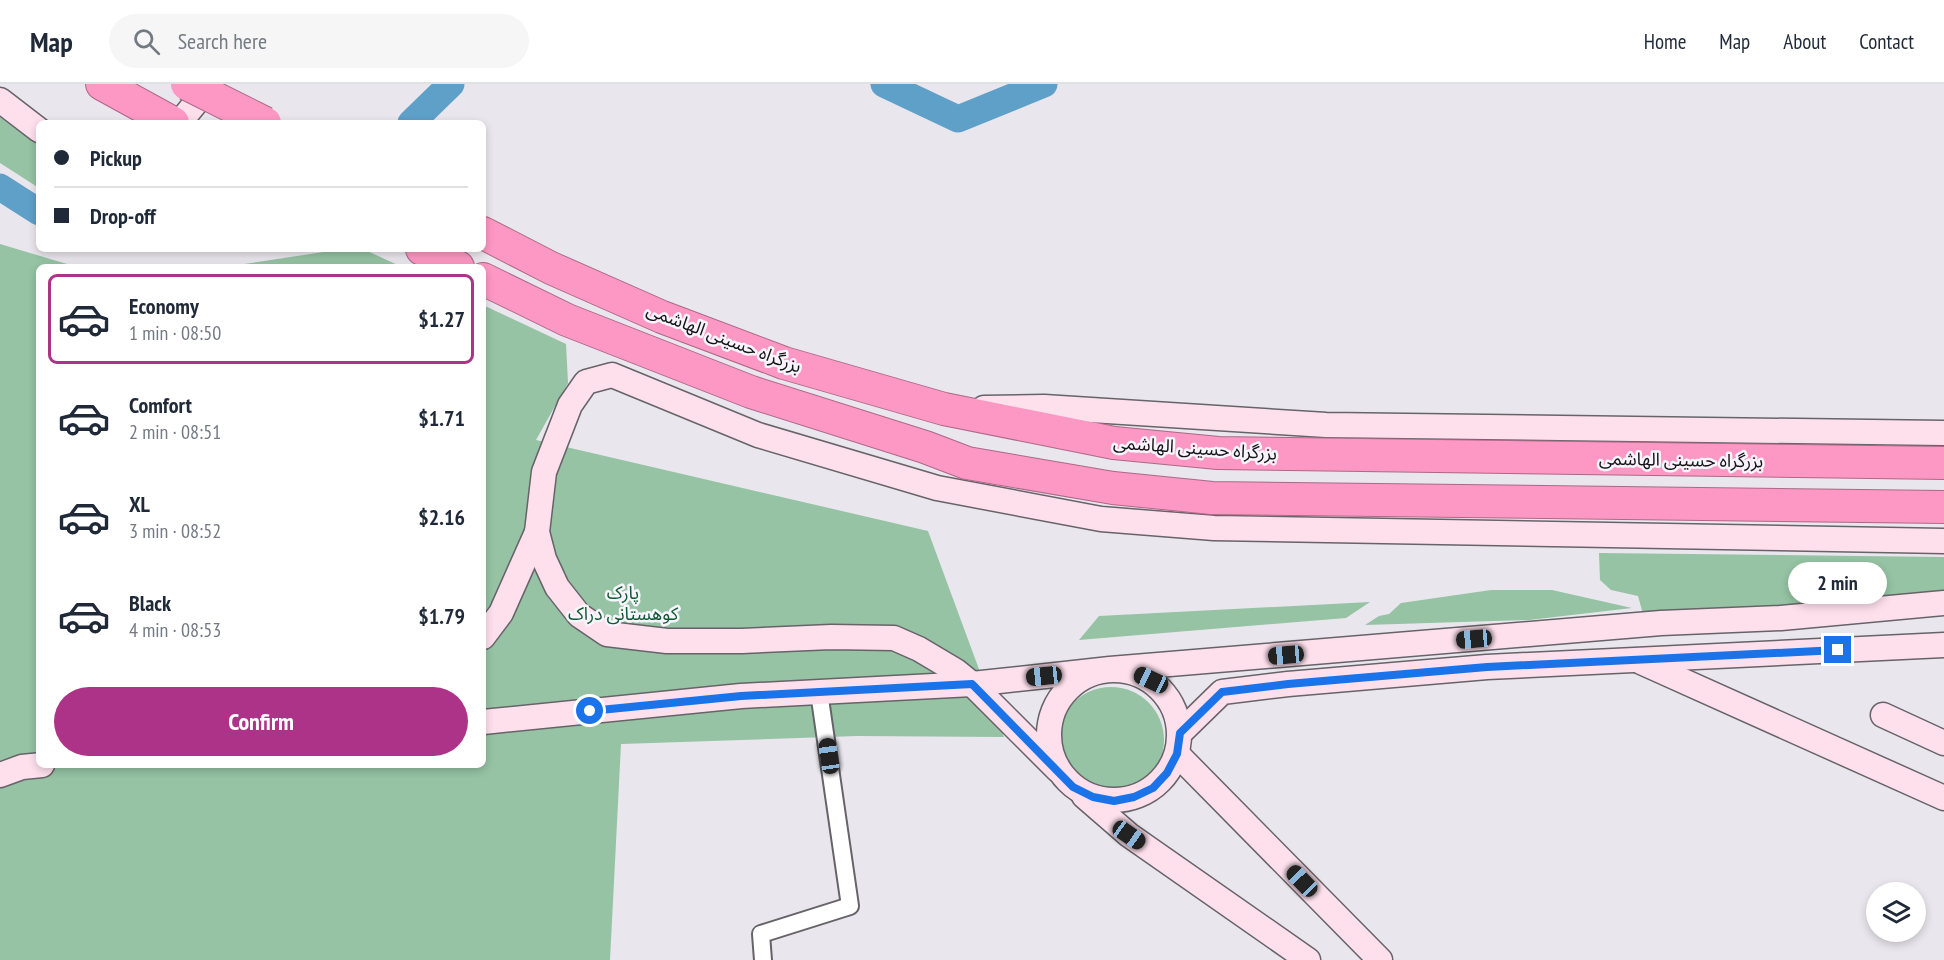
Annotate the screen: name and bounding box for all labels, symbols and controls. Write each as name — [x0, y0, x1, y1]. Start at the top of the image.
search box — [109, 14, 529, 68]
text: Map — [30, 23, 73, 60]
icon: search — [130, 25, 163, 58]
text: Search here — [178, 27, 267, 55]
text: Home — [1644, 28, 1686, 55]
text: Map — [1719, 28, 1750, 55]
text: About — [1783, 28, 1826, 55]
text: Contact — [1859, 28, 1914, 55]
text: Pickup — [90, 144, 142, 172]
text: Drop-off — [90, 202, 156, 230]
icon: car — [57, 292, 111, 346]
text: Economy — [129, 292, 199, 320]
street label: بزرگراه حسینی الهاشمی — [643, 297, 805, 378]
text: $1.27 — [418, 305, 465, 333]
text: 1 min · 08:50 — [129, 320, 221, 346]
icon: car — [57, 391, 111, 445]
text: Comfort — [129, 391, 192, 419]
text: $1.71 — [418, 404, 465, 432]
text: 2 min · 08:51 — [129, 419, 221, 445]
street label: بزرگراه حسینی الهاشمی — [1112, 430, 1278, 465]
street label: بزرگراه حسینی الهاشمی — [1599, 447, 1763, 472]
icon: car — [57, 490, 111, 544]
text: XL — [129, 490, 150, 518]
text: $2.16 — [418, 503, 465, 531]
text: 3 min · 08:52 — [129, 518, 221, 544]
callout: 2 min — [1788, 563, 1888, 605]
text: 2 min — [1817, 570, 1858, 596]
park label: پارک کوهستانی دراک — [568, 581, 679, 625]
icon: car — [57, 589, 111, 643]
text: Black — [129, 589, 171, 617]
text: $1.79 — [418, 602, 465, 630]
text: 4 min · 08:53 — [129, 617, 221, 643]
car — [1455, 628, 1493, 650]
route end — [1824, 636, 1851, 663]
car — [1267, 644, 1305, 666]
car — [1131, 664, 1171, 696]
car — [1025, 665, 1063, 687]
button: Confirm — [54, 687, 468, 756]
route start — [576, 697, 603, 724]
car — [818, 737, 840, 775]
car — [1109, 817, 1149, 853]
car — [1283, 862, 1321, 900]
map controls — [1866, 882, 1926, 942]
button: layers — [1866, 882, 1926, 942]

